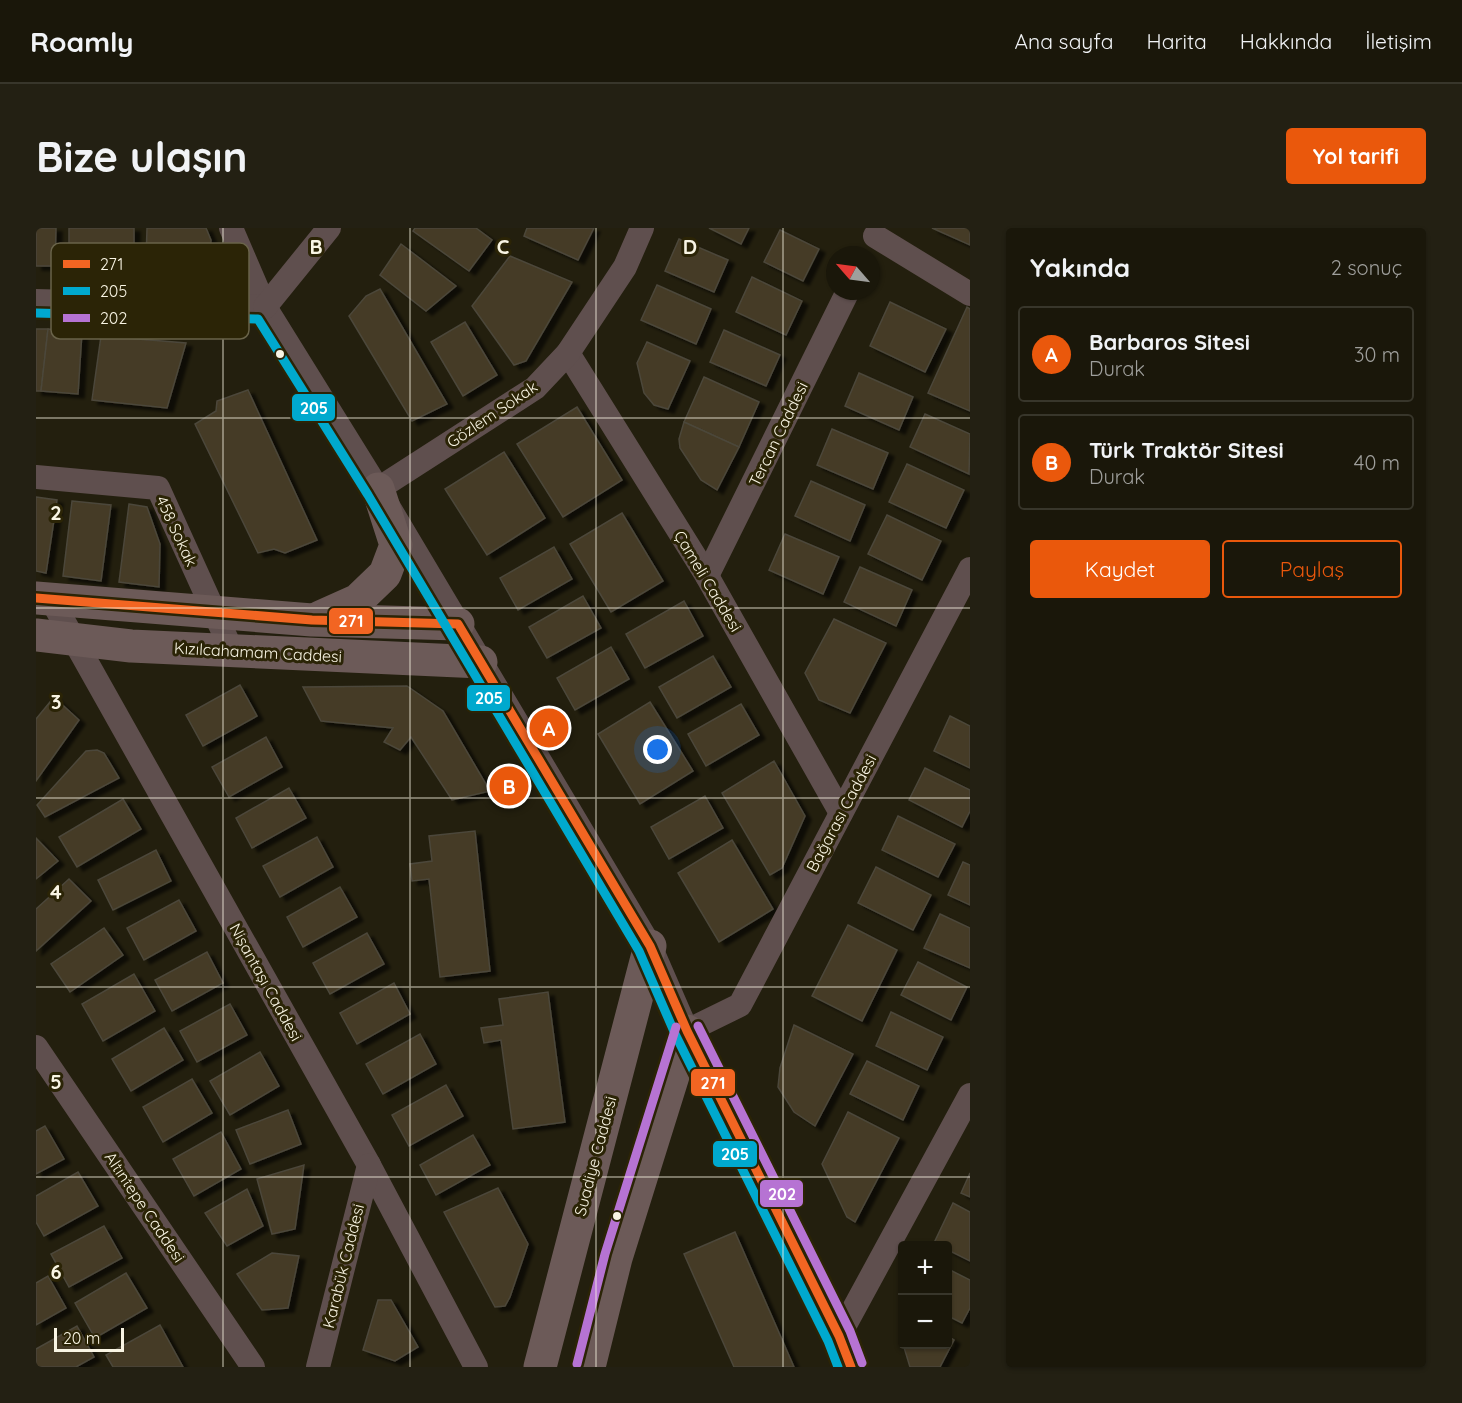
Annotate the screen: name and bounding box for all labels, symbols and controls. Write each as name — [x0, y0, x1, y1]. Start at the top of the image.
text: Roamly — [30, 24, 134, 59]
text: Ana sayfa — [1014, 28, 1114, 54]
text: Harita — [1147, 28, 1207, 54]
text: Hakkında — [1240, 28, 1332, 54]
text: İletişim — [1365, 28, 1432, 54]
button: Yol tarifi — [1286, 128, 1426, 184]
text: Bize ulaşın — [36, 130, 247, 183]
text: B — [309, 234, 323, 259]
text: C — [497, 234, 510, 259]
text: D — [683, 234, 697, 259]
legend — [51, 243, 249, 339]
north arrow — [826, 246, 880, 300]
text: Yakında — [1030, 251, 1130, 284]
text: 271 — [100, 254, 123, 274]
text: 2 sonuç — [1331, 255, 1402, 280]
text: 205 — [100, 281, 127, 301]
text: 202 — [100, 308, 127, 328]
text: Barbaros Sitesi — [1089, 328, 1250, 356]
text: A — [1045, 342, 1058, 367]
text: 30 m — [1354, 342, 1400, 367]
unlabelled marker — [274, 348, 286, 360]
text: Durak — [1089, 356, 1145, 381]
street label: Gözlem Sokak — [443, 376, 541, 452]
street label: Tercan Caddesi — [744, 379, 812, 489]
line badge: 205 — [291, 393, 336, 422]
text: 205 — [300, 398, 328, 418]
text: Türk Traktör Sitesi — [1089, 436, 1284, 464]
text: B — [1045, 450, 1058, 475]
text: 40 m — [1354, 450, 1400, 475]
text: Durak — [1089, 464, 1145, 489]
street label: 458 Sokak — [152, 492, 202, 570]
text: 2 — [50, 500, 62, 525]
street label: Çameli Caddesi — [670, 527, 746, 635]
button: Kaydet — [1030, 540, 1210, 598]
button: Paylaş — [1222, 540, 1402, 598]
line badge: 271 — [328, 607, 374, 635]
text: 271 — [339, 611, 363, 631]
street label: Kızılcahamam Caddesi — [173, 638, 343, 666]
line badge: 205 — [466, 684, 511, 712]
text: 205 — [475, 688, 503, 708]
text: 3 — [51, 689, 61, 714]
pin: A — [530, 706, 568, 750]
your location — [643, 735, 672, 764]
street label: Bağarası Caddesi — [802, 751, 880, 875]
pin: B — [490, 764, 528, 808]
text: 4 — [50, 879, 62, 904]
street label: Nişantaşı Caddesi — [225, 920, 307, 1044]
line badge: 271 — [690, 1068, 736, 1097]
text: 5 — [50, 1069, 62, 1094]
text: 271 — [701, 1073, 725, 1093]
street label: Suadiye Caddesi — [569, 1094, 621, 1218]
line badge: 205 — [712, 1140, 758, 1168]
text: 205 — [721, 1144, 749, 1164]
street label: Altıntepe Caddesi — [101, 1148, 189, 1266]
line badge: 202 — [759, 1179, 804, 1208]
text: 202 — [768, 1184, 796, 1204]
street label: Karabük Caddesi — [318, 1202, 368, 1330]
unlabelled marker — [611, 1210, 623, 1222]
map controls — [898, 1241, 952, 1349]
button: + — [898, 1241, 952, 1295]
text: 6 — [50, 1259, 62, 1284]
button: − — [898, 1295, 952, 1349]
scale bar — [54, 1325, 124, 1352]
text: 20 m — [63, 1328, 100, 1348]

